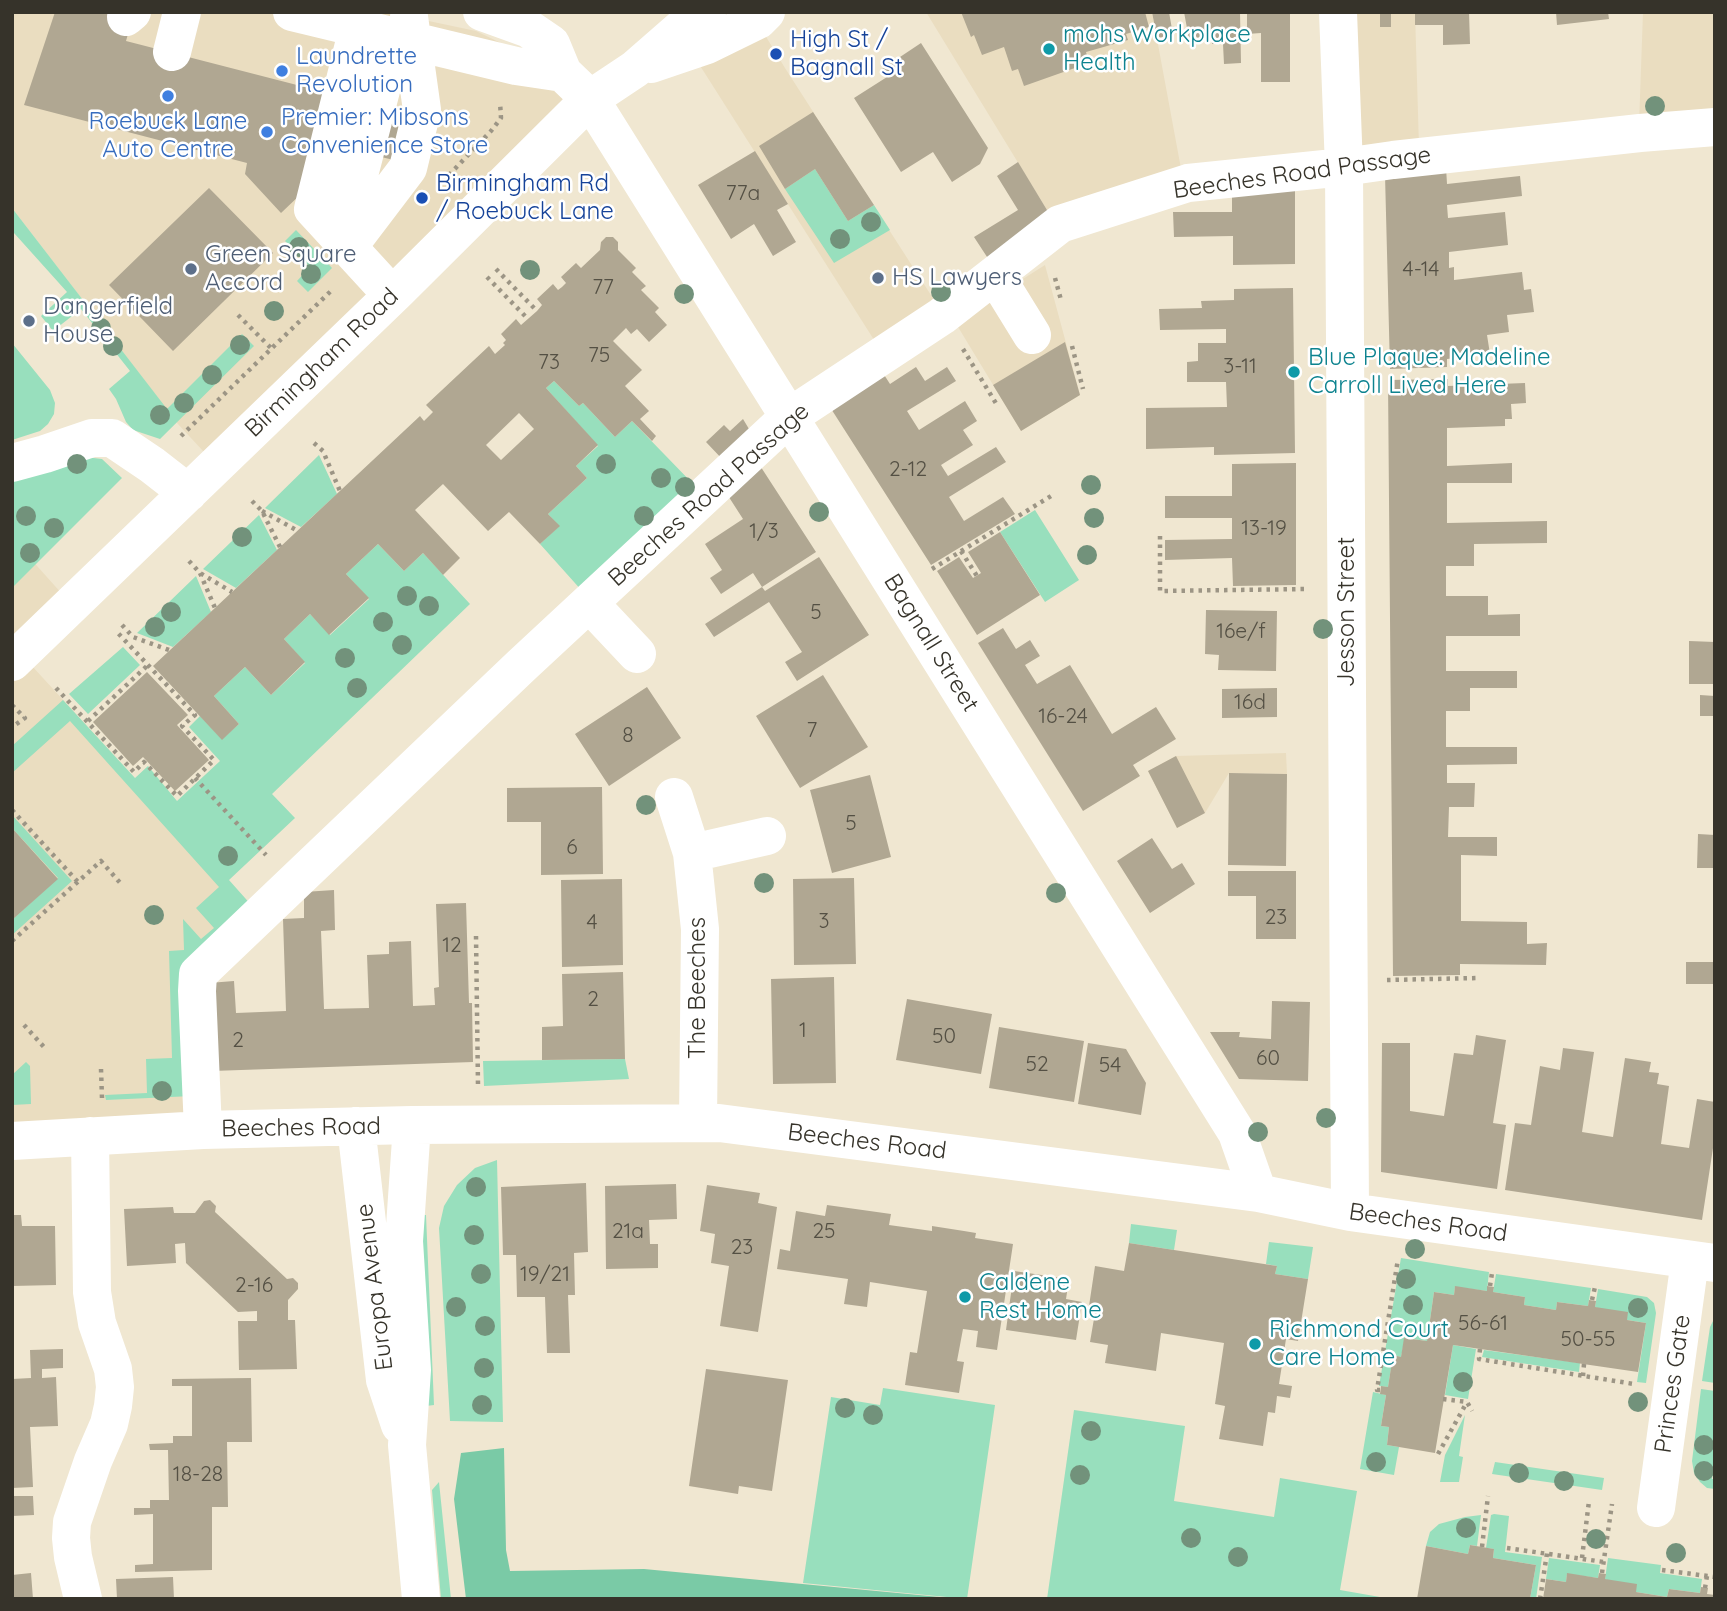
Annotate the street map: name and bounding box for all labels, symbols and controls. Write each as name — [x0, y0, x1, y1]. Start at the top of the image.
place label: mohs Workplace Health — [1063, 21, 1251, 77]
place label: High St / Bagnall St — [790, 26, 903, 82]
marker: mohs Workplace Health — [1041, 41, 1057, 57]
place label: Laundrette Revolution — [296, 43, 417, 99]
marker: High St / Bagnall St — [768, 46, 784, 62]
marker: Laundrette Revolution — [274, 63, 290, 79]
marker: Roebuck Lane Auto Centre — [160, 88, 176, 104]
place label: Premier: Mibsons Convenience Store — [281, 104, 488, 160]
place label: Roebuck Lane Auto Centre — [89, 108, 247, 164]
marker: Premier: Mibsons Convenience Store — [259, 124, 275, 140]
street label: Beeches Road Passage — [1171, 141, 1433, 205]
place label: Birmingham Rd / Roebuck Lane — [436, 170, 614, 226]
house number: 77a — [726, 181, 760, 207]
marker: Birmingham Rd / Roebuck Lane — [414, 190, 430, 206]
place label: Green Square Accord — [205, 241, 356, 297]
house number: 4-14 — [1403, 257, 1439, 283]
marker: Green Square Accord — [183, 261, 199, 277]
place label: HS Lawyers — [892, 264, 1022, 292]
marker: HS Lawyers — [870, 270, 886, 286]
house number: 77 — [592, 275, 614, 301]
street label: Birmingham Road — [239, 282, 405, 444]
place label: Dangerfield House — [43, 293, 173, 349]
marker: Dangerfield House — [21, 313, 37, 329]
house number: 75 — [588, 343, 610, 369]
place label: Blue Plaque: Madeline Carroll Lived Here — [1308, 344, 1550, 400]
house number: 73 — [538, 350, 560, 376]
house number: 3-11 — [1223, 354, 1257, 380]
marker: Blue Plaque: Madeline Carroll Lived Here — [1286, 364, 1302, 380]
street label: Beeches Road Passage — [603, 397, 815, 593]
house number: 2-12 — [889, 457, 927, 483]
house number: 13-19 — [1241, 516, 1287, 542]
house number: 1/3 — [749, 519, 779, 545]
street label: Jesson Street — [1333, 537, 1361, 687]
street label: Bagnall Street — [877, 569, 985, 717]
house number: 5 — [810, 600, 822, 626]
house number: 16e/f — [1216, 619, 1266, 645]
house number: 16d — [1234, 690, 1266, 716]
house number: 16-24 — [1038, 704, 1088, 730]
house number: 7 — [807, 718, 817, 744]
house number: 8 — [622, 723, 634, 749]
house number: 5 — [845, 811, 857, 837]
house number: 6 — [566, 835, 578, 861]
house number: 23 — [1265, 905, 1287, 931]
house number: 3 — [818, 909, 830, 935]
house number: 4 — [586, 910, 598, 936]
street label: The Beeches — [684, 917, 712, 1059]
house number: 12 — [442, 933, 462, 959]
house number: 2 — [587, 987, 599, 1013]
house number: 1 — [799, 1018, 807, 1044]
house number: 50 — [932, 1024, 956, 1050]
house number: 2 — [232, 1028, 244, 1054]
house number: 60 — [1256, 1046, 1280, 1072]
house number: 52 — [1025, 1052, 1049, 1078]
house number: 54 — [1099, 1053, 1121, 1079]
street label: Beeches Road — [221, 1112, 381, 1144]
street label: Beeches Road — [786, 1118, 948, 1166]
street label: Beeches Road — [1347, 1198, 1509, 1248]
street label: Europa Avenue — [350, 1202, 400, 1372]
house number: 21a — [612, 1219, 644, 1245]
house number: 25 — [812, 1219, 836, 1245]
house number: 23 — [731, 1235, 753, 1261]
house number: 19/21 — [520, 1262, 570, 1288]
place label: Caldene Rest Home — [979, 1269, 1102, 1325]
house number: 2-16 — [235, 1273, 273, 1299]
marker: Caldene Rest Home — [957, 1289, 973, 1305]
house number: 56-61 — [1458, 1311, 1508, 1337]
street label: Princes Gate — [1649, 1313, 1697, 1455]
place label: Richmond Court Care Home — [1269, 1316, 1449, 1372]
house number: 50-55 — [1560, 1327, 1616, 1353]
marker: Richmond Court Care Home — [1247, 1336, 1263, 1352]
house number: 18-28 — [173, 1462, 223, 1488]

